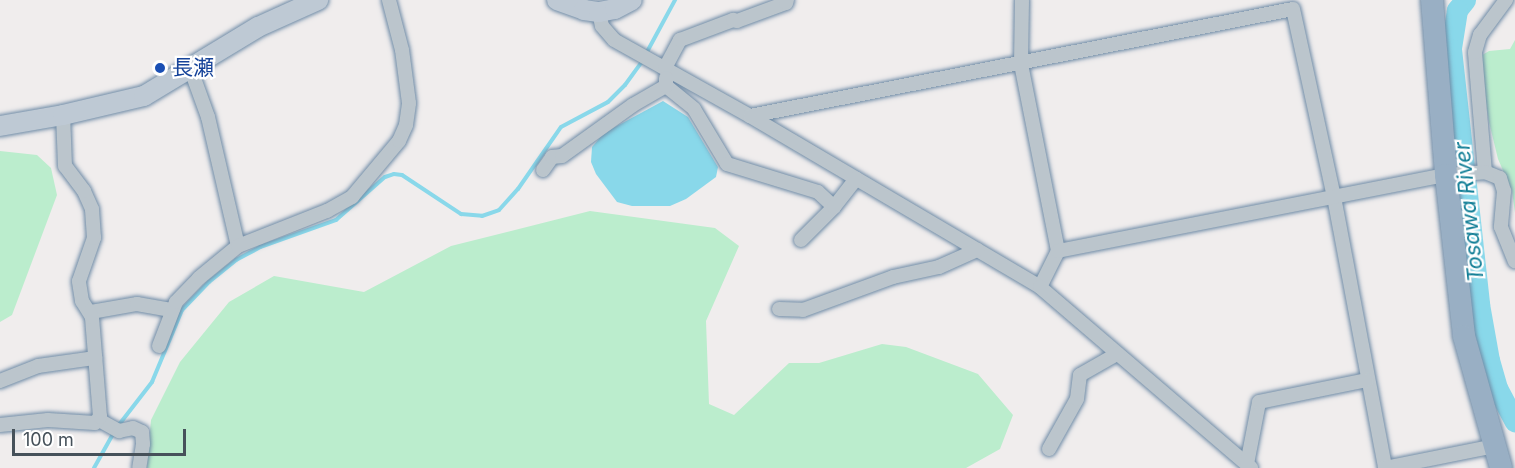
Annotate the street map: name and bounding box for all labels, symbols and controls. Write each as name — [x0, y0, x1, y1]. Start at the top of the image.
place label: 長瀬 — [172, 55, 214, 81]
marker: 長瀬 — [153, 61, 167, 75]
water label: Tosawa River — [1449, 141, 1489, 283]
scale bar — [15, 417, 189, 455]
text: 100 m — [23, 429, 74, 450]

